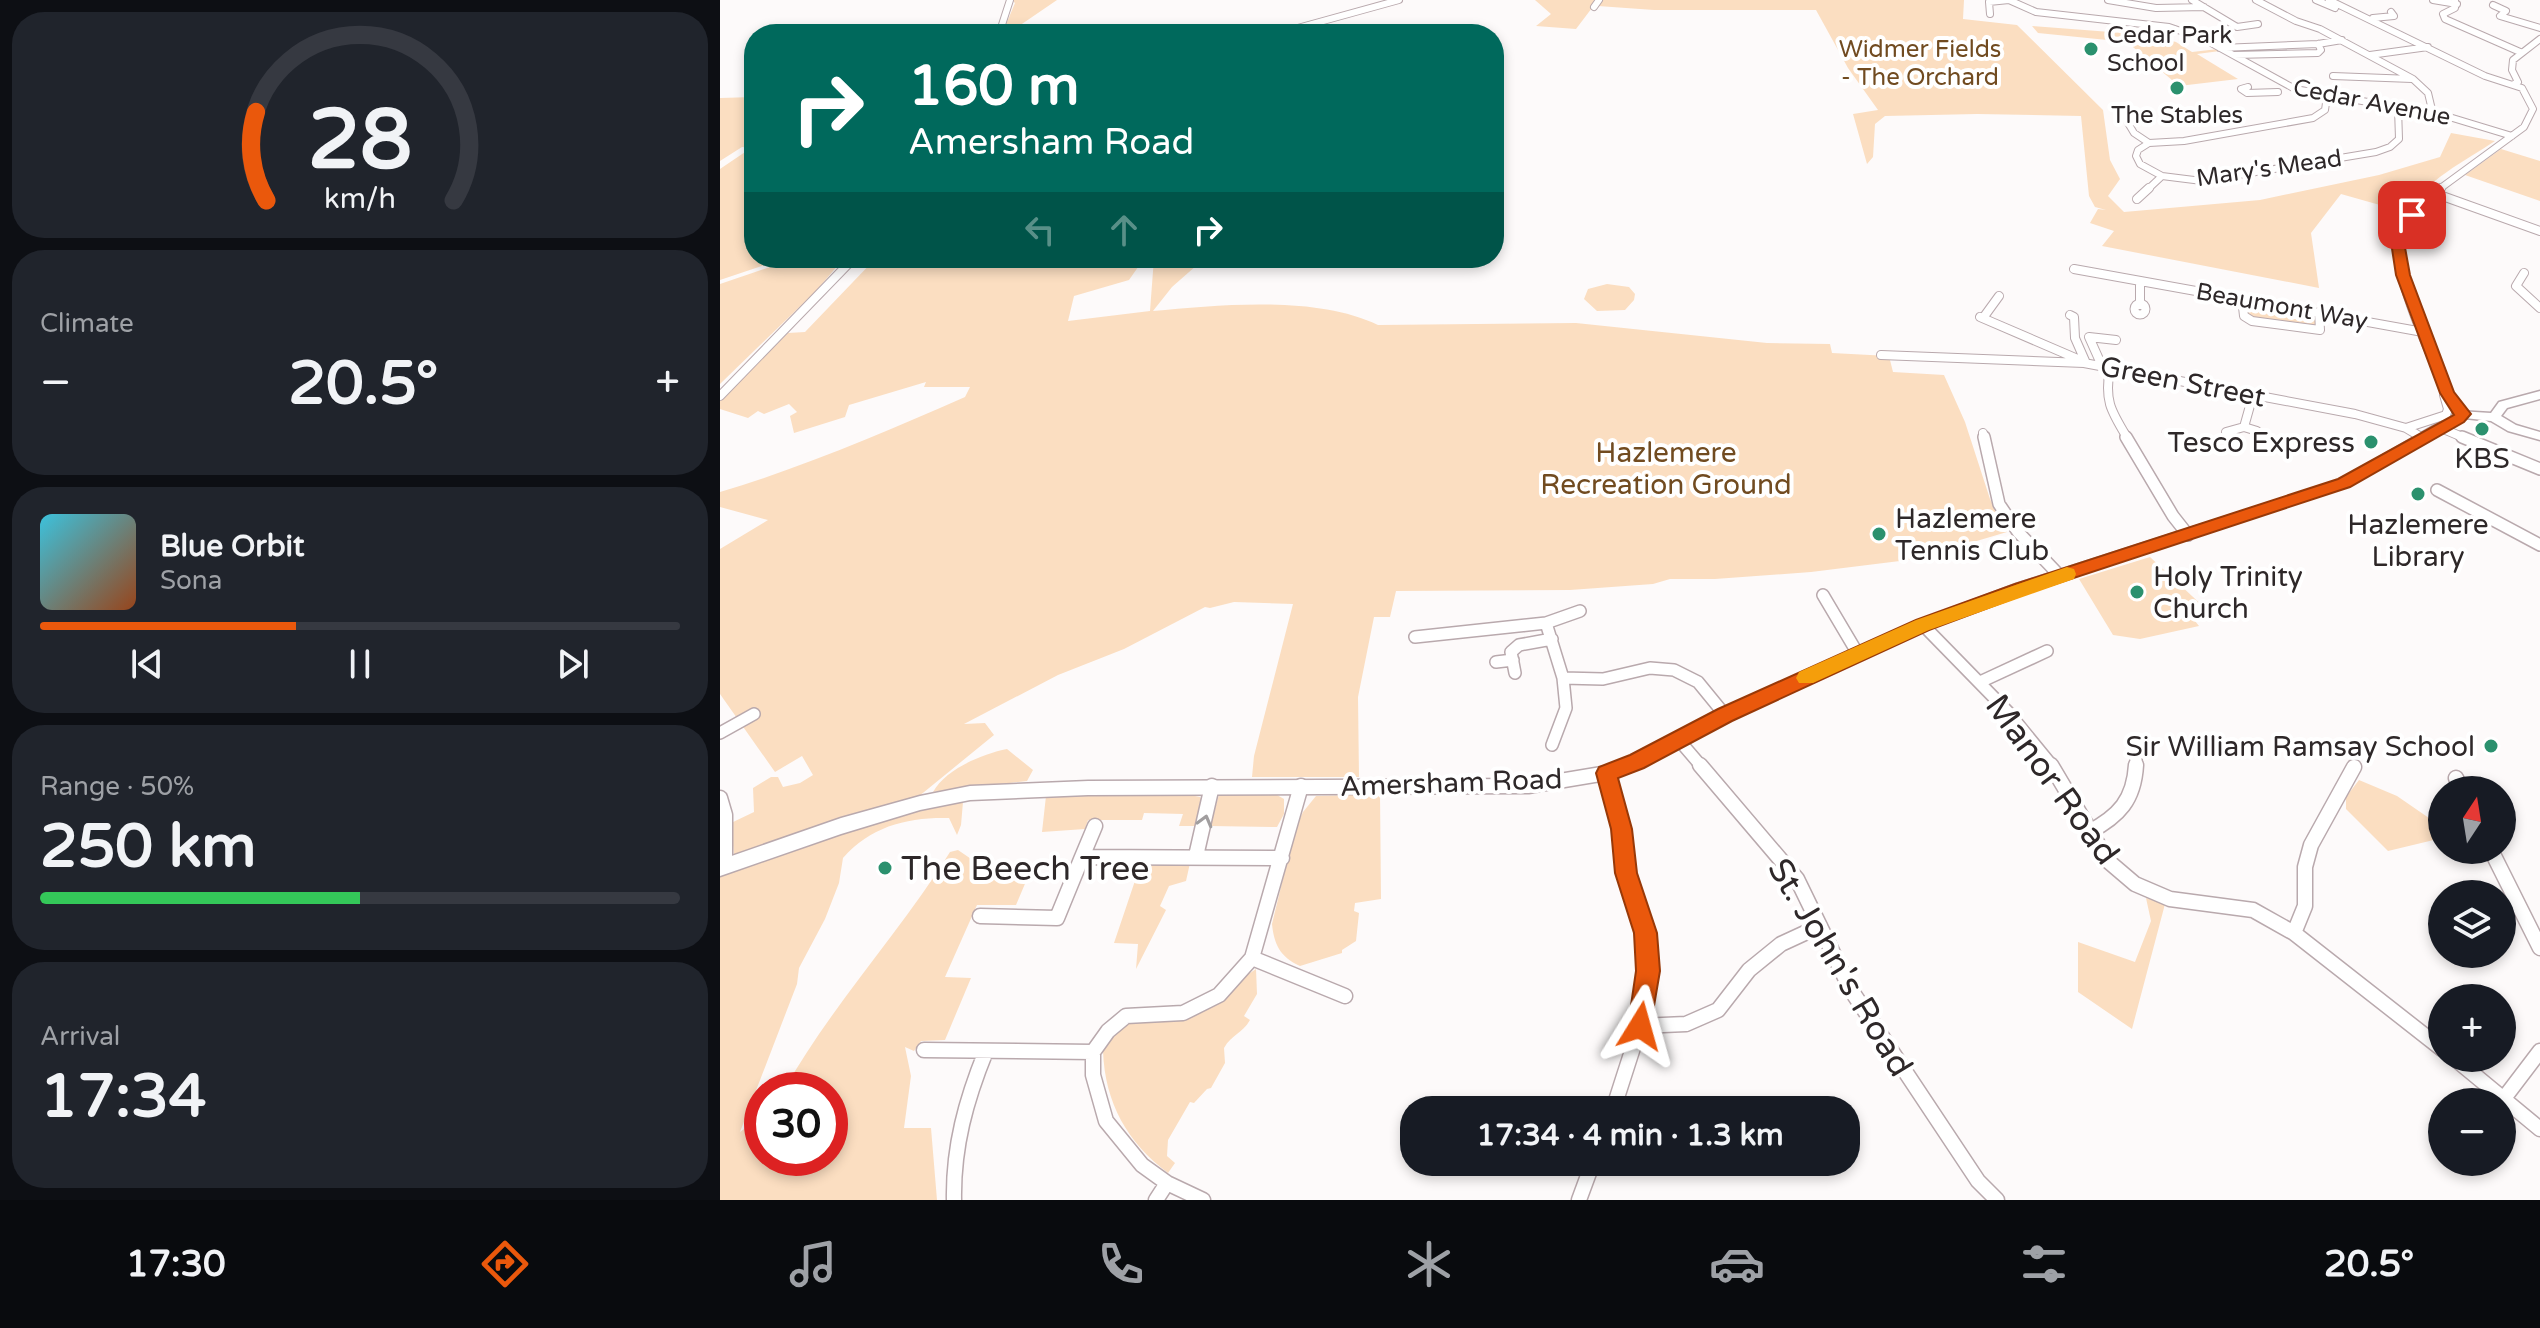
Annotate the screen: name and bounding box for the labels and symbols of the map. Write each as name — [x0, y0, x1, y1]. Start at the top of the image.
place label: Cedar Park School — [2107, 21, 2232, 78]
park label: Widmer Fields - The Orchard — [1839, 35, 2001, 92]
marker: Cedar Park School — [2082, 40, 2100, 58]
street label: Cedar Avenue — [2291, 73, 2453, 132]
marker: The Stables — [2168, 79, 2186, 97]
place label: The Stables — [2111, 101, 2243, 130]
street label: Mary's Mead — [2194, 144, 2344, 193]
pin — [2378, 181, 2446, 249]
street label: Beaumont Way — [2194, 277, 2370, 336]
street label: Green Street — [2097, 349, 2269, 415]
marker: KBS — [2473, 420, 2491, 438]
place label: Tesco Express — [2168, 426, 2355, 460]
marker: Tesco Express — [2362, 433, 2380, 451]
park label: Hazlemere Recreation Ground — [1540, 436, 1792, 502]
place label: KBS — [2454, 442, 2510, 476]
marker: Hazlemere Library — [2409, 485, 2427, 503]
place label: Hazlemere Tennis Club — [1895, 502, 2049, 568]
place label: Hazlemere Library — [2347, 508, 2489, 574]
marker: Hazlemere Tennis Club — [1870, 525, 1888, 543]
place label: Holy Trinity Church — [2153, 560, 2303, 626]
marker: Holy Trinity Church — [2128, 583, 2146, 601]
street label: Manor Road — [1976, 687, 2127, 873]
place label: Sir William Ramsay School — [2126, 730, 2475, 764]
marker: Sir William Ramsay School — [2482, 737, 2500, 755]
street label: Amersham Road — [1339, 762, 1563, 804]
north arrow — [2428, 776, 2516, 864]
one-way arrow — [1196, 815, 1213, 829]
place label: The Beech Tree — [901, 849, 1150, 890]
street label: St. John's Road — [1759, 851, 1921, 1084]
marker: The Beech Tree — [876, 859, 894, 877]
position arrow — [1598, 984, 1682, 1068]
speed limit sign: 30 — [744, 1072, 848, 1176]

